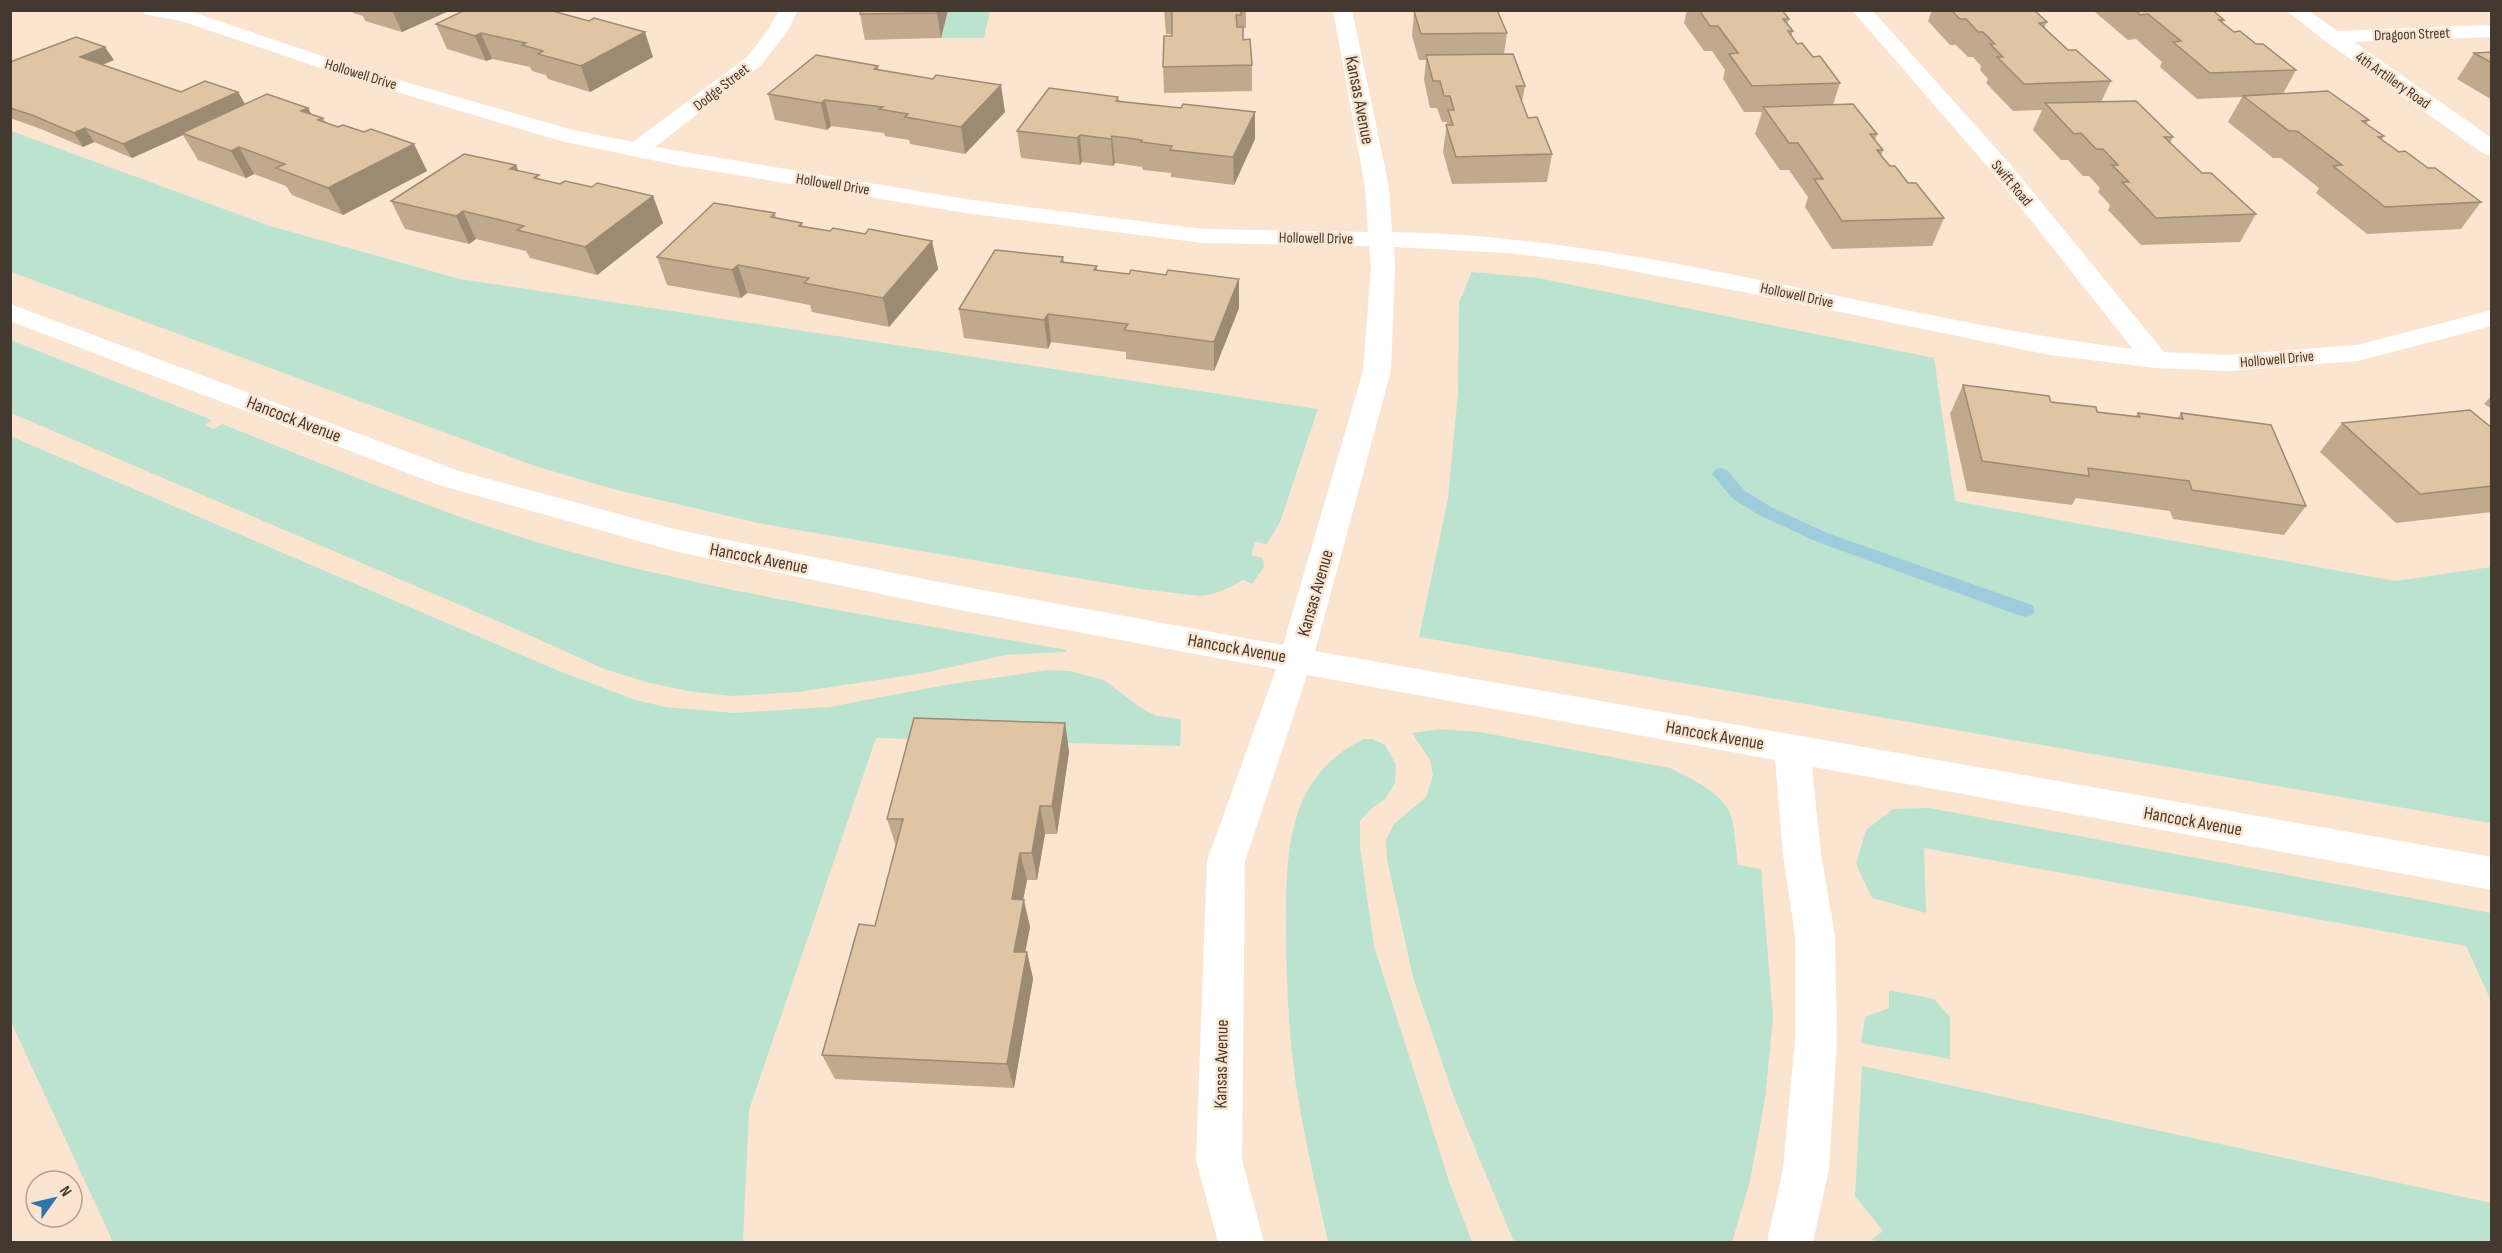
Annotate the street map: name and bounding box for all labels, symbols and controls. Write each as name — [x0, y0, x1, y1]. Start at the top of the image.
street label: Dragoon Street — [2374, 24, 2451, 45]
street label: 4th Artillery Road — [2351, 48, 2434, 113]
street label: Kansas Avenue — [1341, 54, 1378, 146]
street label: Hollowell Drive — [323, 55, 399, 94]
street label: Dodge Street — [690, 59, 753, 115]
street label: Swift Road — [1987, 157, 2036, 210]
street label: Hollowell Drive — [795, 169, 871, 200]
street label: Hollowell Drive — [1279, 228, 1353, 249]
street label: Hollowell Drive — [1759, 278, 1835, 312]
street label: Hollowell Drive — [2239, 347, 2315, 372]
street label: Hancock Avenue — [244, 392, 344, 447]
street label: Hancock Avenue — [708, 539, 810, 578]
street label: Kansas Avenue — [1293, 547, 1338, 639]
street label: Hancock Avenue — [1186, 630, 1288, 667]
street label: Hancock Avenue — [1664, 717, 1766, 754]
street label: Hancock Avenue — [2142, 803, 2244, 840]
street label: Kansas Avenue — [1210, 1019, 1233, 1109]
north arrow — [24, 1169, 84, 1229]
text: N — [55, 1183, 75, 1200]

